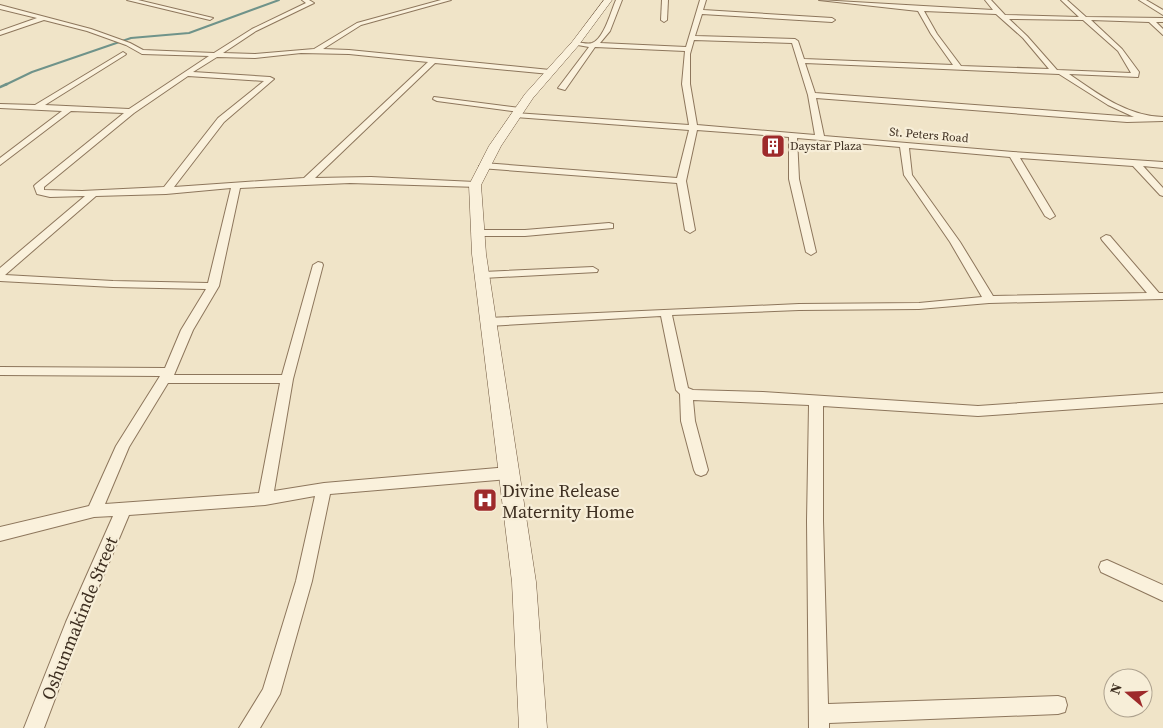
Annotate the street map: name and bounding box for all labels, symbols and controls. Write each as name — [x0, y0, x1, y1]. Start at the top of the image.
street label: St. Peters Road — [889, 124, 969, 146]
building icon: Daystar Plaza — [760, 133, 786, 159]
place label: Daystar Plaza — [790, 138, 863, 154]
place label: Divine Release Maternity Home — [502, 478, 634, 524]
hospital icon: Divine Release Maternity Home — [472, 487, 498, 513]
street label: Oshunmakinde Street — [35, 532, 123, 703]
north arrow — [1103, 668, 1153, 718]
text: N — [1105, 681, 1127, 697]

